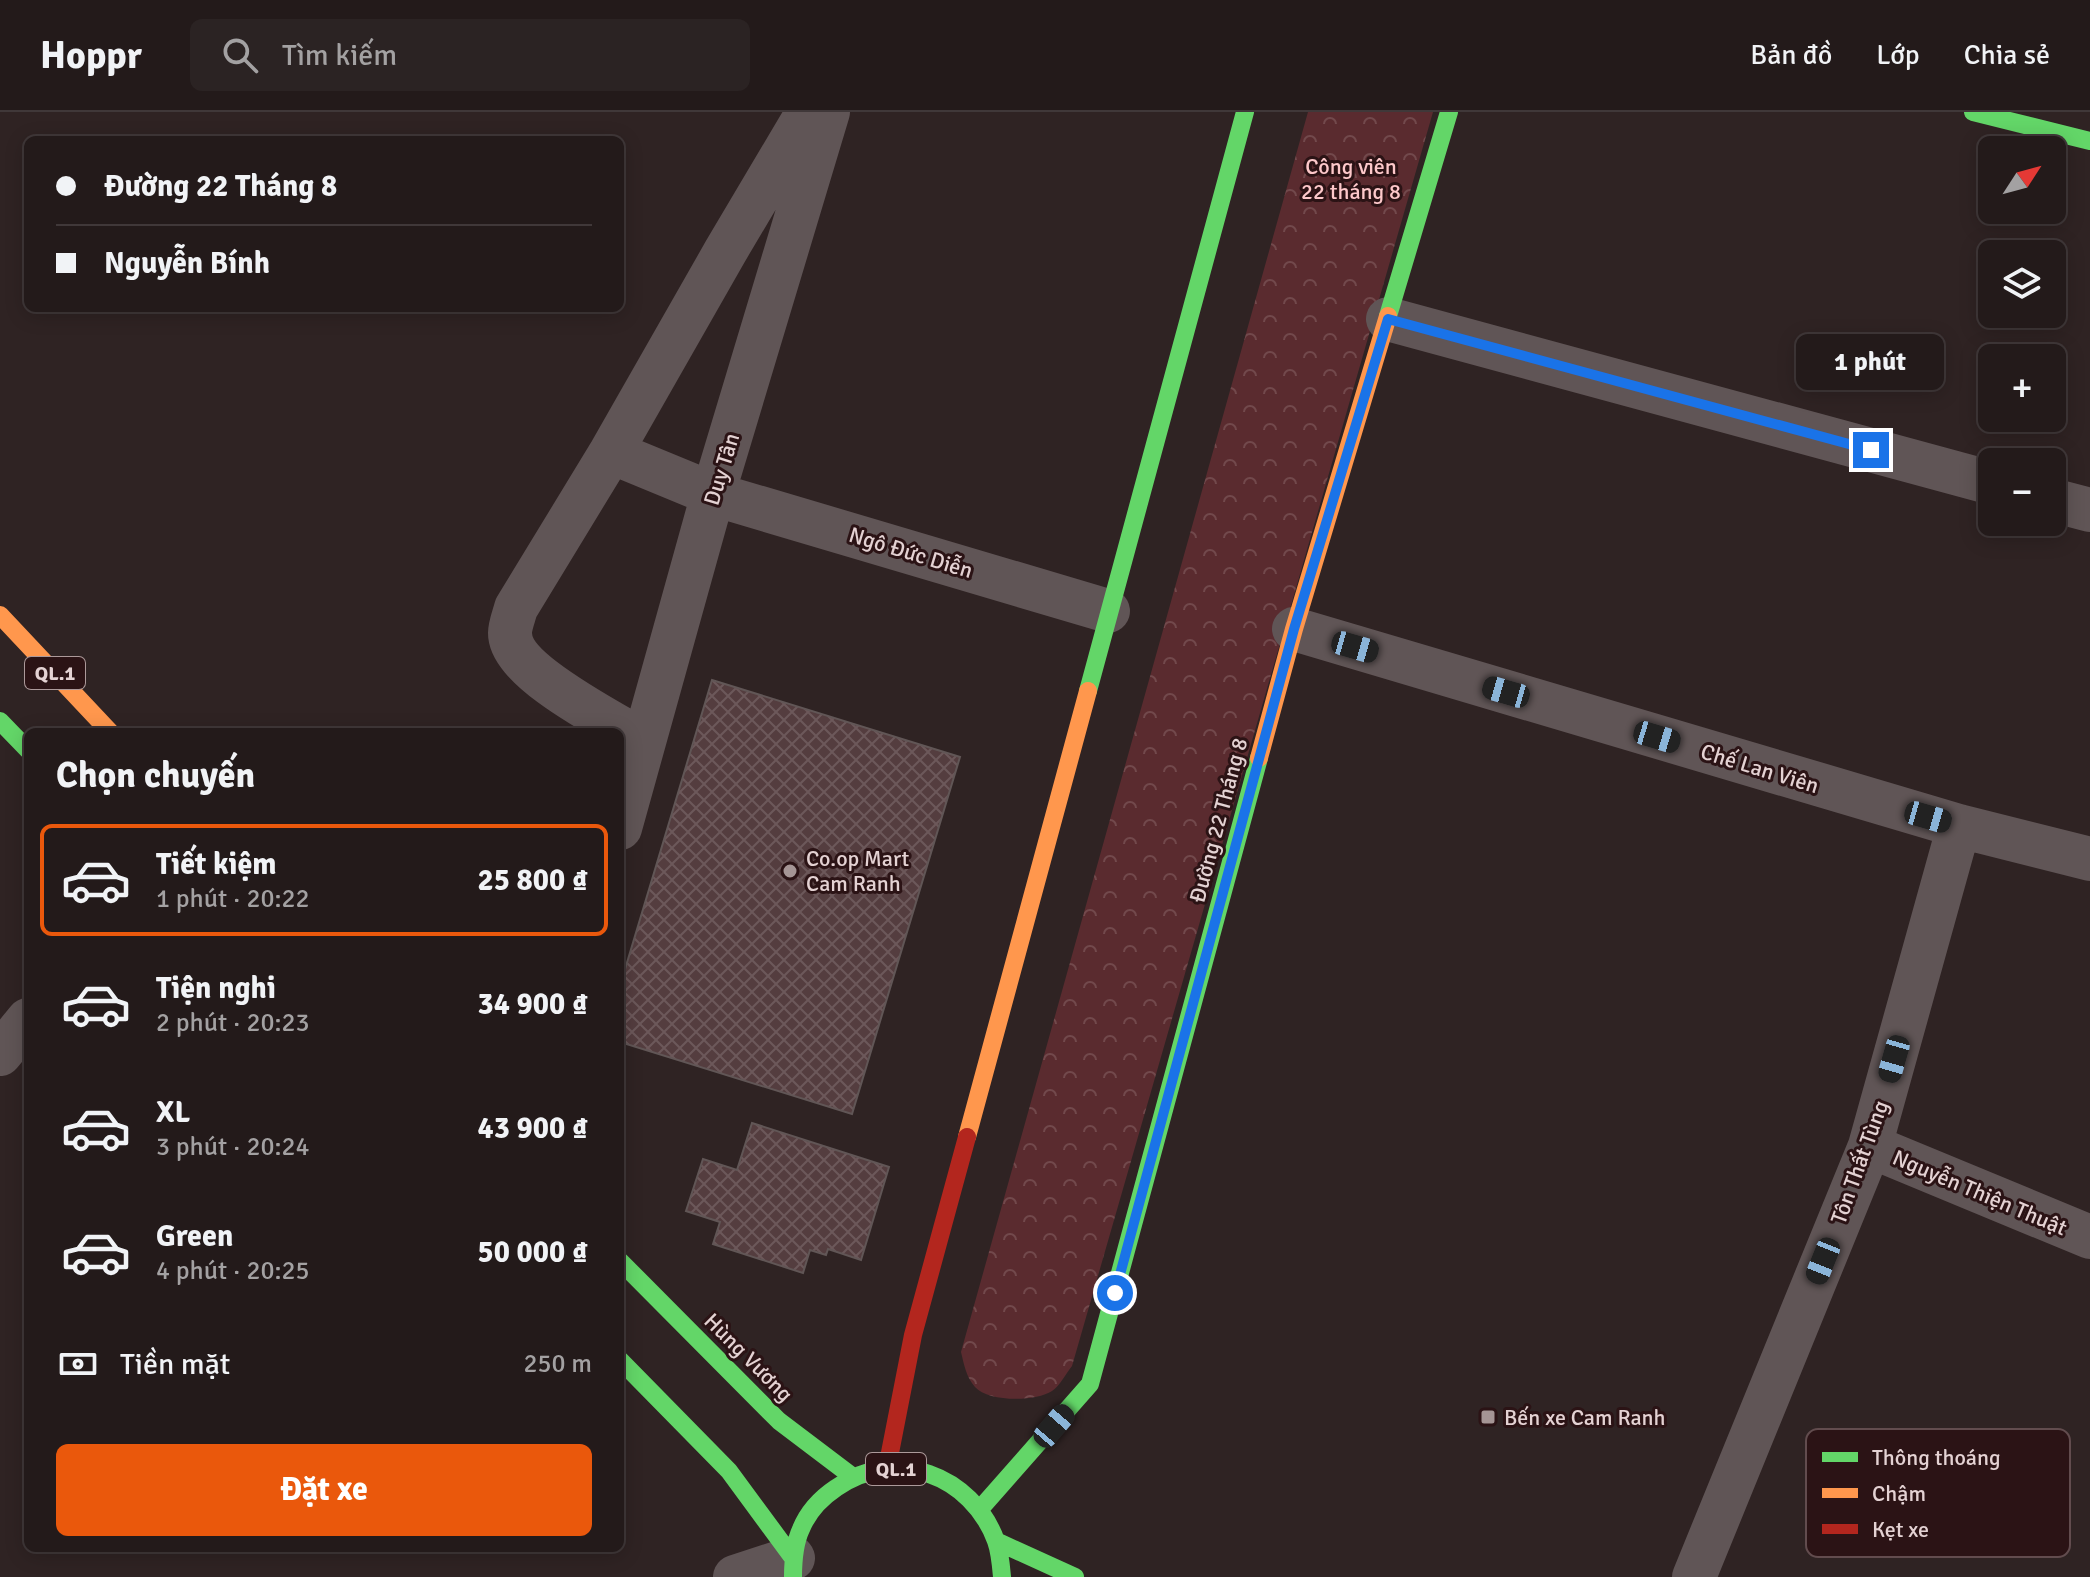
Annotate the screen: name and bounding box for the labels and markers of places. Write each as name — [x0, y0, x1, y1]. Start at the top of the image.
place label: Co.op Mart Cam Ranh — [806, 845, 910, 897]
marker: Co.op Mart Cam Ranh — [781, 862, 799, 880]
place label: Bến xe Cam Ranh — [1504, 1404, 1666, 1431]
marker: Bến xe Cam Ranh — [1479, 1408, 1497, 1426]

